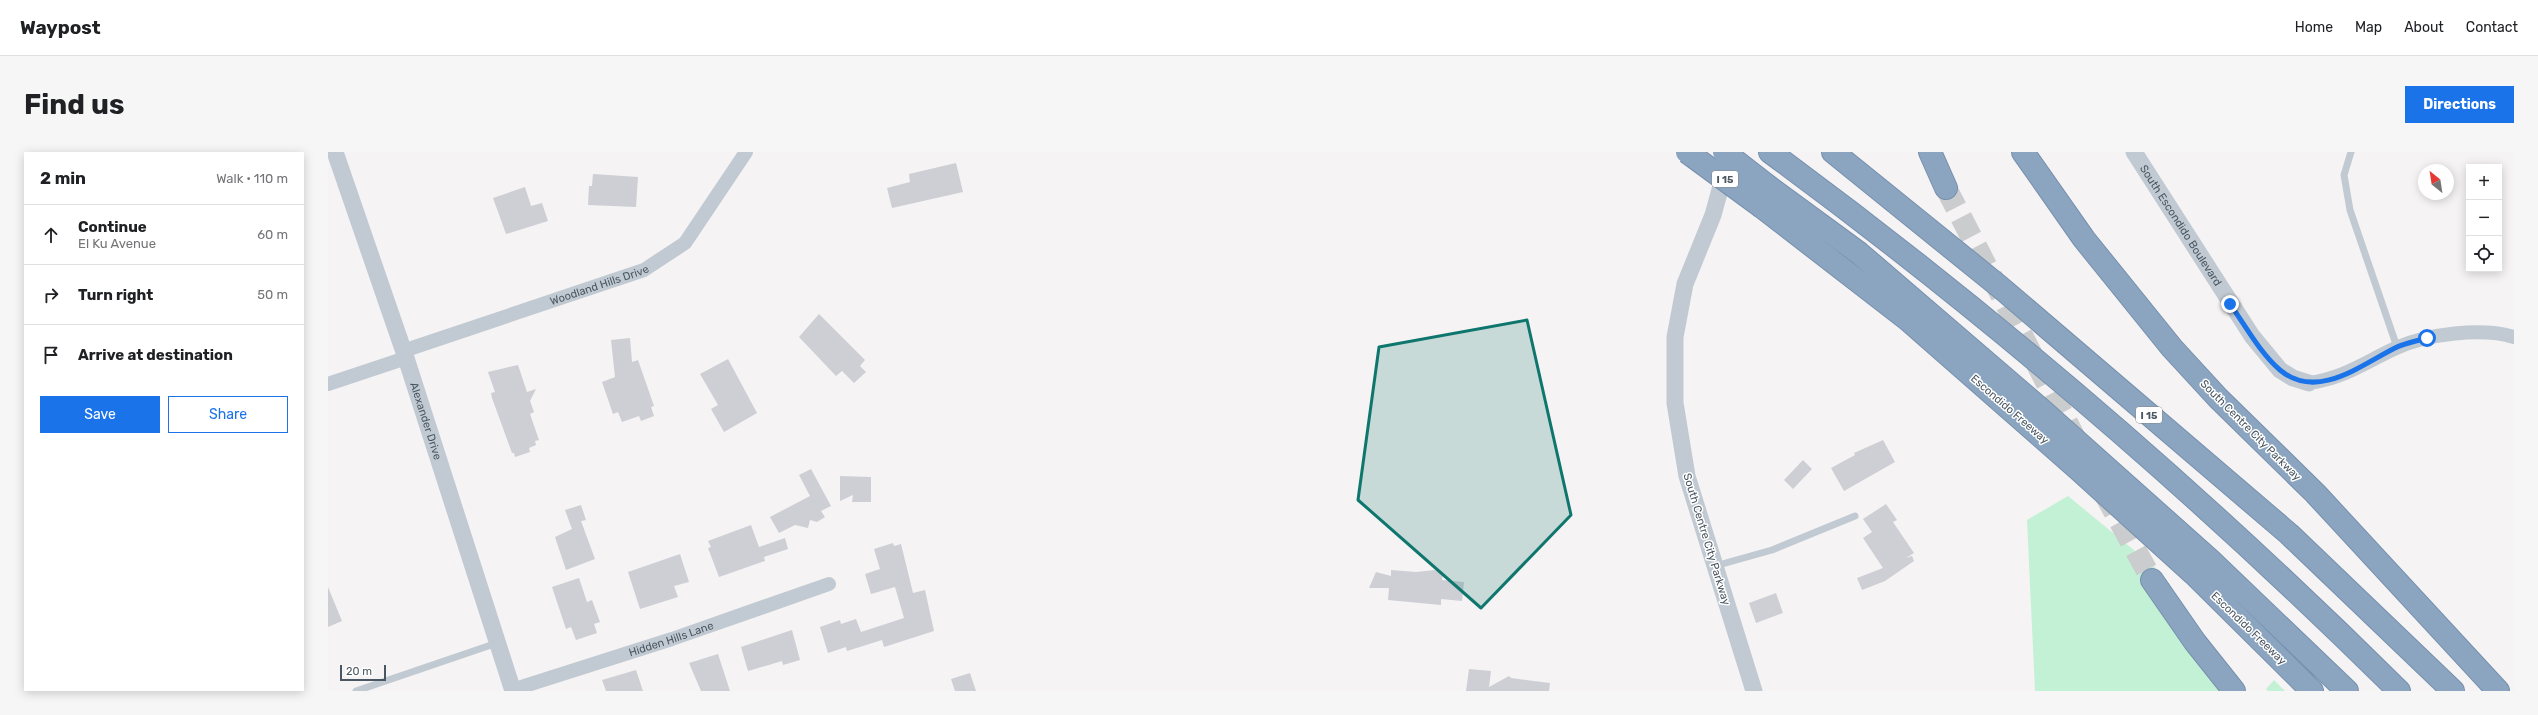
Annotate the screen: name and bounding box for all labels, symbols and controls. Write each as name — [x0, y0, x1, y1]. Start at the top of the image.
text: Waypost — [20, 16, 101, 39]
text: Home — [2295, 19, 2333, 36]
text: Map — [2355, 19, 2382, 36]
text: About — [2404, 19, 2444, 36]
text: Contact — [2466, 19, 2518, 36]
button: Directions — [2405, 86, 2514, 123]
text: Find us — [24, 88, 124, 121]
street label: South Escondido Boulevard — [2137, 163, 2224, 288]
north arrow — [2418, 164, 2454, 200]
map controls — [2466, 164, 2502, 272]
button: + — [2466, 164, 2502, 200]
text: 2 min — [40, 168, 86, 188]
text: Walk · 110 m — [216, 171, 288, 186]
road number: I 15 — [1712, 171, 1738, 187]
button: − — [2466, 200, 2502, 236]
text: Continue — [78, 218, 147, 236]
icon: ahead — [40, 224, 62, 246]
text: 60 m — [257, 227, 288, 242]
text: El Ku Avenue — [78, 236, 156, 251]
button: locate — [2466, 236, 2502, 272]
street label: Woodland Hills Drive — [548, 263, 651, 308]
icon: right — [40, 284, 62, 306]
text: Turn right — [78, 286, 153, 304]
text: 50 m — [257, 287, 288, 302]
route end — [2221, 295, 2239, 313]
route start — [2418, 329, 2436, 347]
icon: arrive — [40, 344, 62, 366]
text: Arrive at destination — [78, 346, 233, 364]
street label: Escondido Freeway — [1968, 372, 2051, 447]
street label: South Centre City Parkway — [2198, 377, 2304, 483]
street label: Alexander Drive — [407, 381, 444, 461]
button: Save — [40, 396, 160, 433]
button: Share — [168, 396, 288, 433]
road number: I 15 — [2136, 407, 2162, 423]
street label: South Centre City Parkway — [1680, 472, 1733, 607]
street label: Escondido Freeway — [2208, 589, 2289, 668]
street label: Hidden Hills Lane — [627, 619, 715, 659]
scale bar — [340, 663, 386, 682]
text: 20 m — [346, 665, 372, 678]

